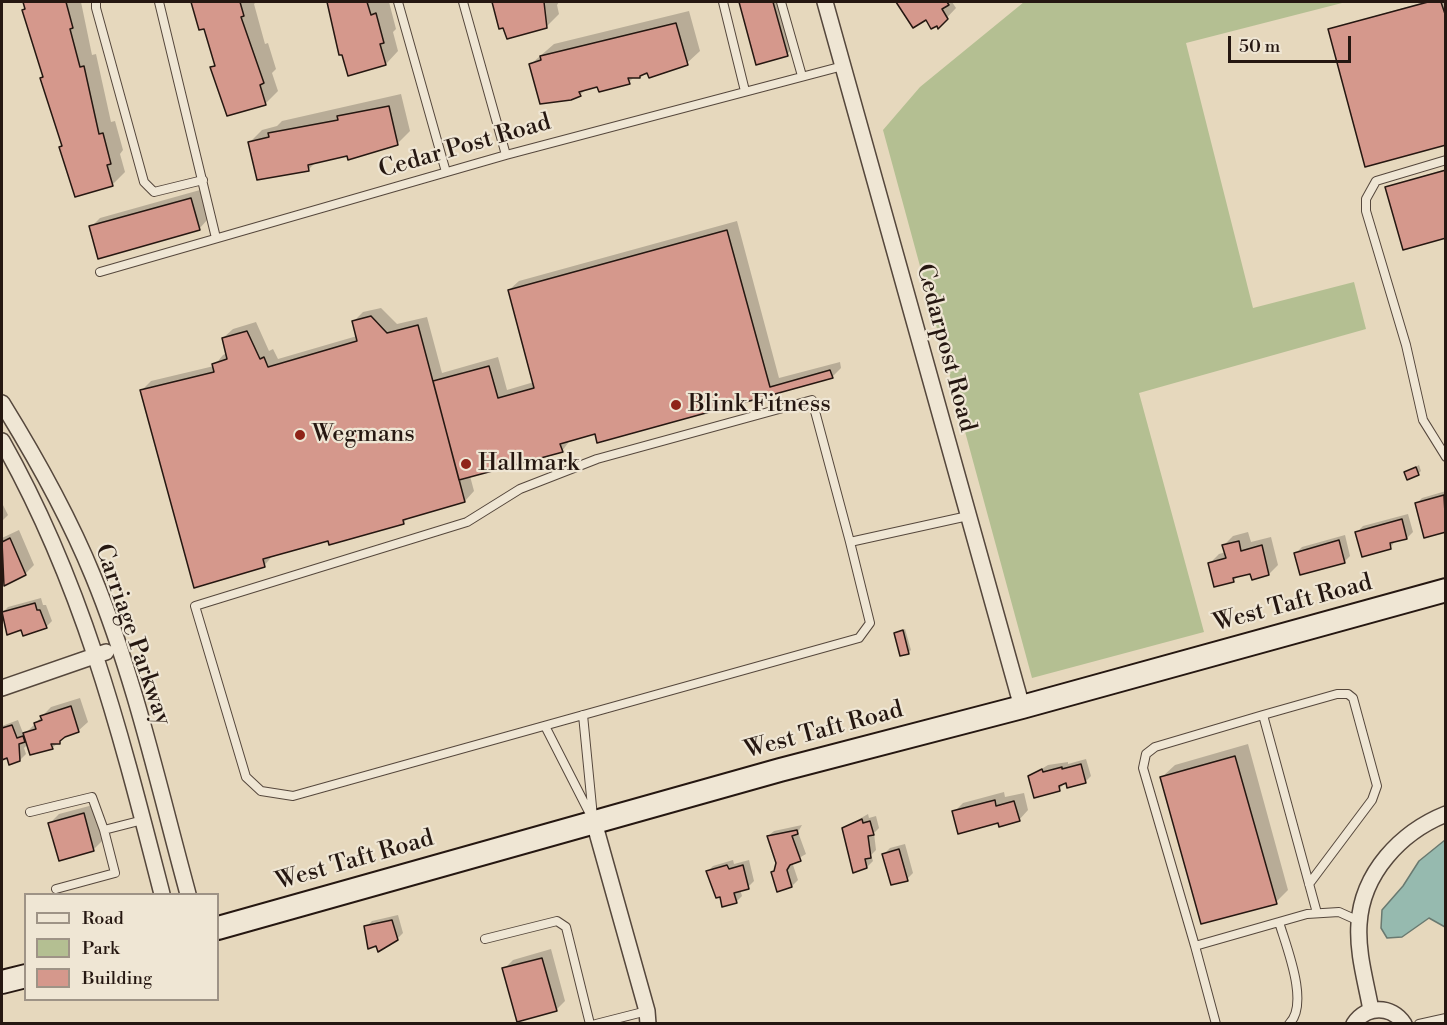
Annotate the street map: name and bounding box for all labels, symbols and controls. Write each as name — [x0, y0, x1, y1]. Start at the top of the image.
scale bar — [1231, 24, 1354, 62]
text: 50 m — [1239, 35, 1280, 58]
street label: Cedar Post Road — [376, 109, 554, 185]
street label: Cedarpost Road — [909, 261, 981, 435]
place label: Blink Fitness — [688, 391, 831, 419]
marker: Blink Fitness — [669, 398, 683, 412]
place label: Wegmans — [312, 421, 415, 449]
marker: Wegmans — [293, 428, 307, 442]
place label: Hallmark — [478, 450, 579, 478]
marker: Hallmark — [459, 457, 473, 471]
street label: Carriage Parkway — [87, 541, 177, 729]
street label: West Taft Road — [1211, 569, 1375, 639]
street label: West Taft Road — [742, 696, 906, 766]
street label: West Taft Road — [273, 825, 437, 897]
legend — [24, 893, 219, 1001]
text: Road — [82, 907, 124, 930]
text: Park — [82, 937, 119, 960]
text: Building — [82, 967, 152, 990]

